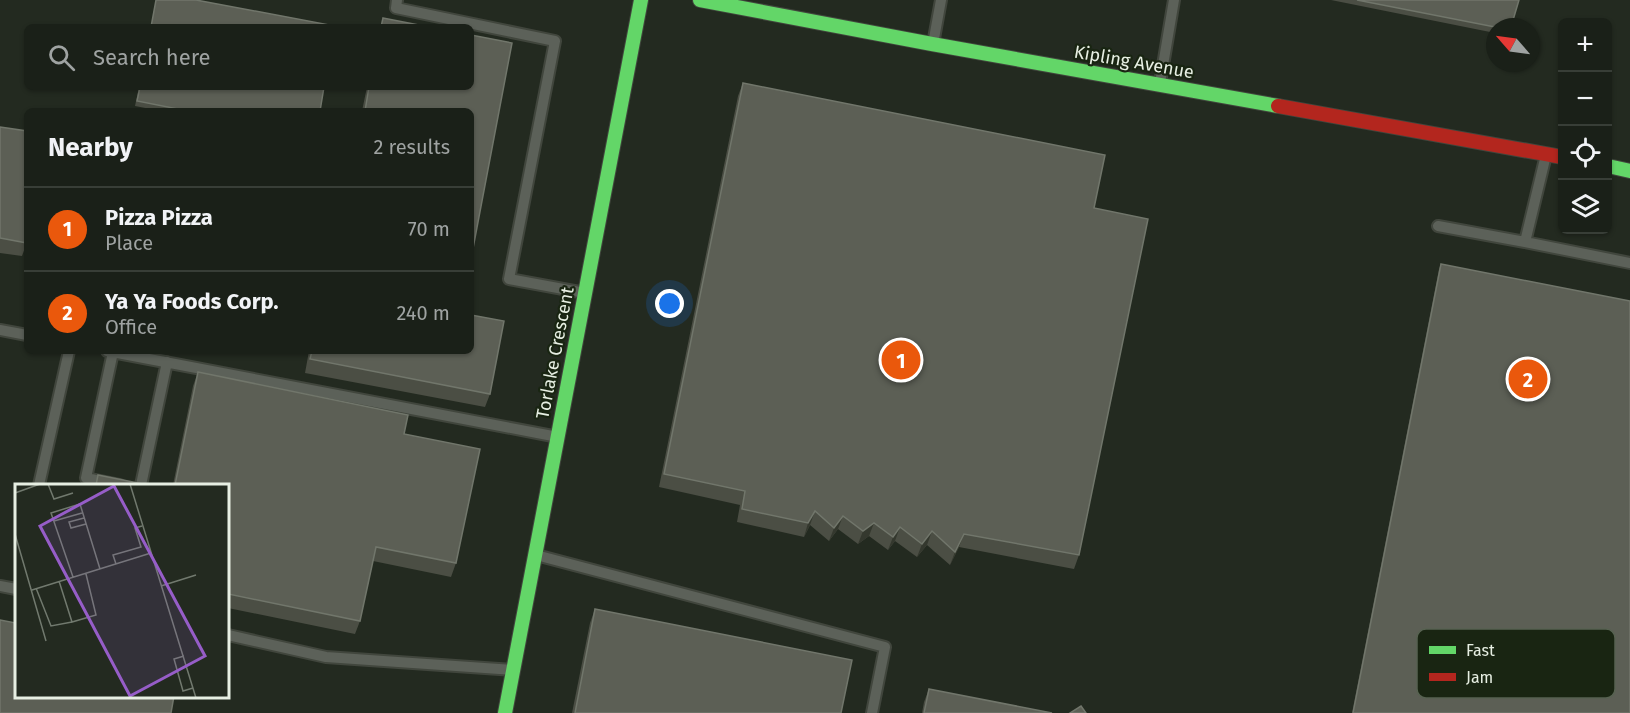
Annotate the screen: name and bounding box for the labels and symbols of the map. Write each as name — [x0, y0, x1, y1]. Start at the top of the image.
north arrow — [1486, 18, 1540, 72]
street label: Kipling Avenue — [1072, 41, 1196, 83]
street label: Torlake Crescent — [531, 285, 579, 421]
your location — [655, 289, 684, 318]
pin: 1 — [882, 338, 920, 382]
pin: 2 — [1508, 356, 1547, 401]
inset map — [15, 484, 230, 698]
legend — [1417, 629, 1615, 698]
text: Fast — [1466, 641, 1495, 660]
text: Jam — [1466, 668, 1493, 687]

